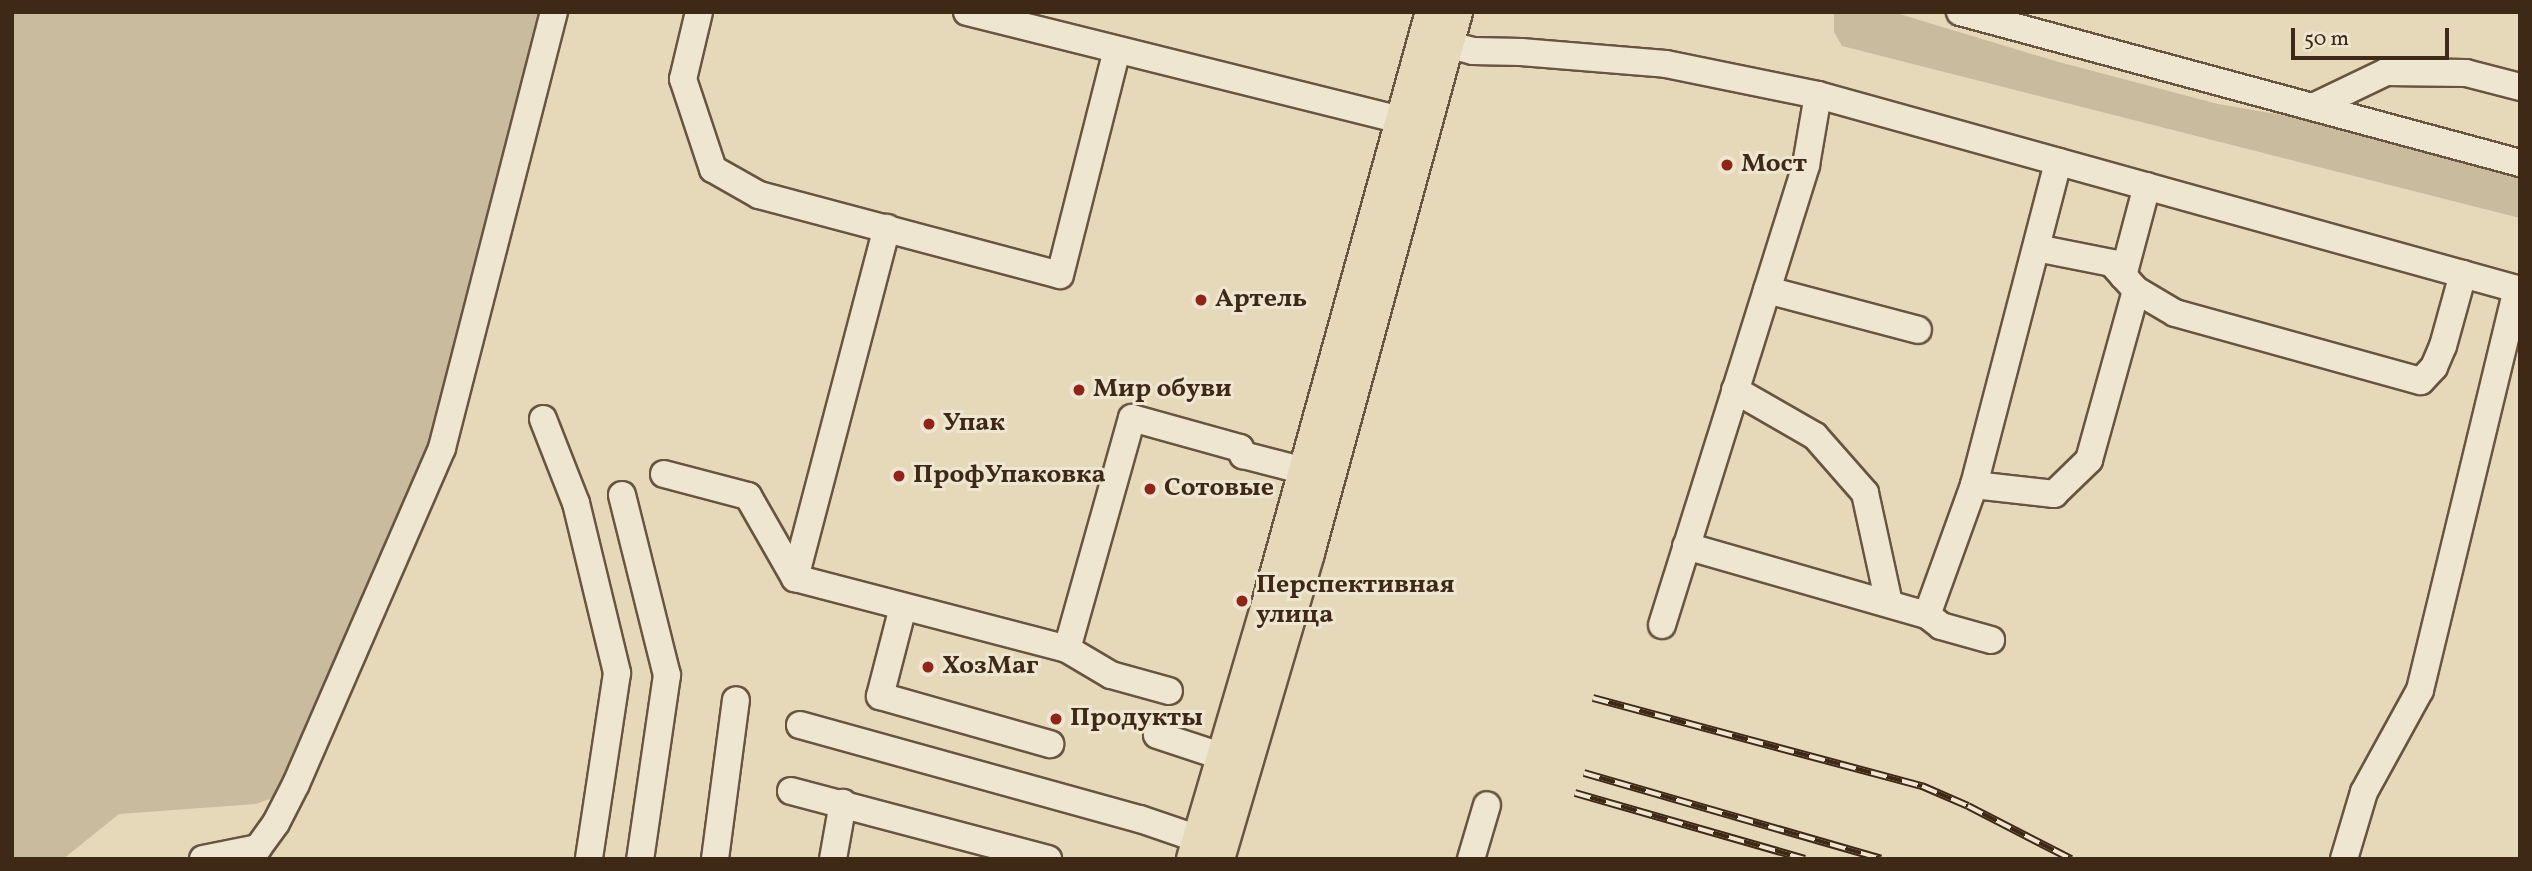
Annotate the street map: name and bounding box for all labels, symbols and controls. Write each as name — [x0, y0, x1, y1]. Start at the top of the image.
scale bar — [2294, 14, 2452, 58]
text: 50 m — [2304, 25, 2349, 54]
place label: Мост — [1741, 149, 1807, 181]
marker: Мост — [1719, 157, 1735, 173]
place label: Артель — [1215, 284, 1307, 316]
marker: Артель — [1193, 292, 1209, 308]
place label: Мир обуви — [1093, 374, 1232, 406]
marker: Мир обуви — [1071, 382, 1087, 398]
place label: Упак — [943, 408, 1005, 440]
marker: Упак — [921, 416, 937, 432]
place label: ПрофУпаковка — [913, 460, 1106, 492]
marker: ПрофУпаковка — [891, 468, 907, 484]
place label: Сотовые — [1164, 473, 1274, 505]
marker: Сотовые — [1142, 481, 1158, 497]
place label: Перспективная улица — [1256, 570, 1455, 632]
marker: Перспективная улица — [1234, 593, 1250, 609]
place label: ХозМаг — [942, 651, 1039, 683]
marker: ХозМаг — [920, 659, 936, 675]
place label: Продукты — [1070, 703, 1203, 735]
marker: Продукты — [1048, 711, 1064, 727]

